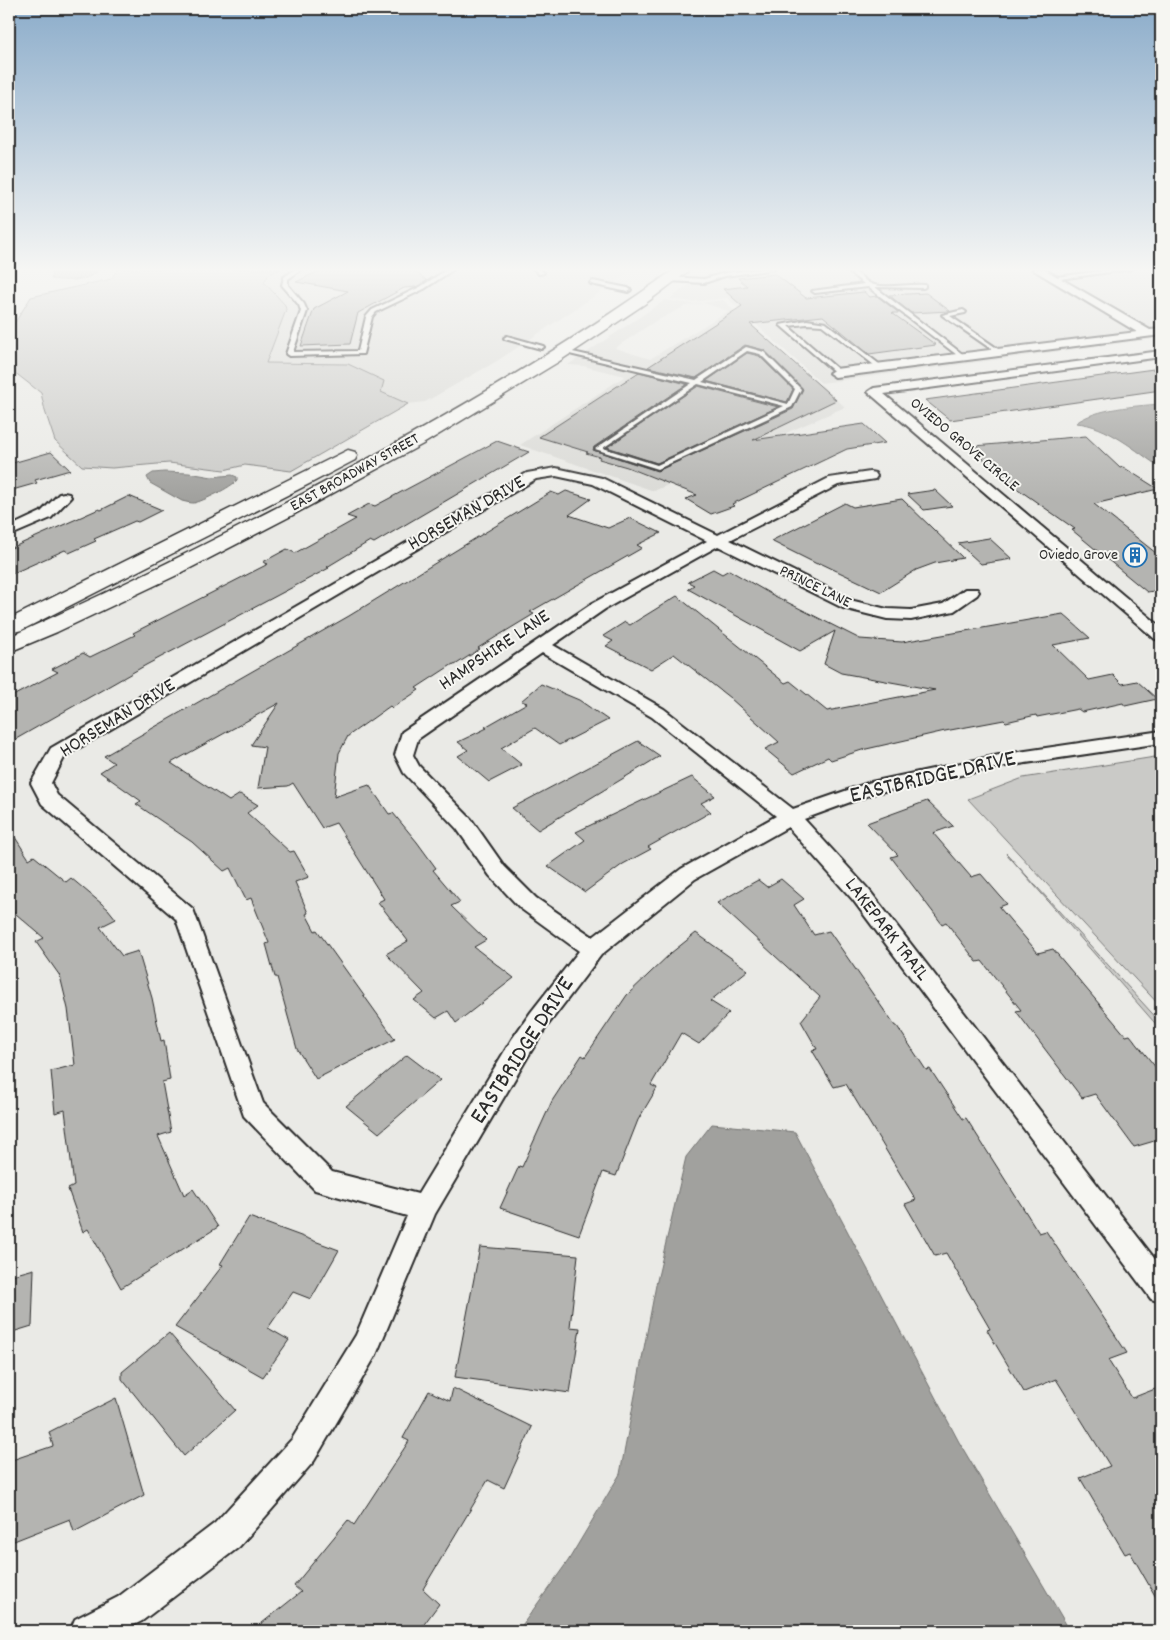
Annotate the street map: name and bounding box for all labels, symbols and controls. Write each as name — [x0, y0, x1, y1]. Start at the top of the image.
street label: OVIEDO GROVE CIRCLE — [904, 392, 1024, 498]
street label: EAST BROADWAY STREET — [286, 428, 424, 518]
street label: HORSEMAN DRIVE — [403, 469, 531, 559]
building icon: Oviedo Grove — [1122, 542, 1148, 568]
place label: Oviedo Grove — [1039, 544, 1118, 567]
street label: PRINCE LANE — [775, 560, 855, 615]
street label: HAMPSHIRE LANE — [434, 603, 556, 699]
street label: HORSEMAN DRIVE — [55, 672, 181, 766]
street label: EASTBRIDGE DRIVE — [847, 742, 1020, 814]
street label: LAKEPARK TRAIL — [837, 873, 935, 987]
street label: EASTBRIDGE DRIVE — [463, 971, 583, 1131]

